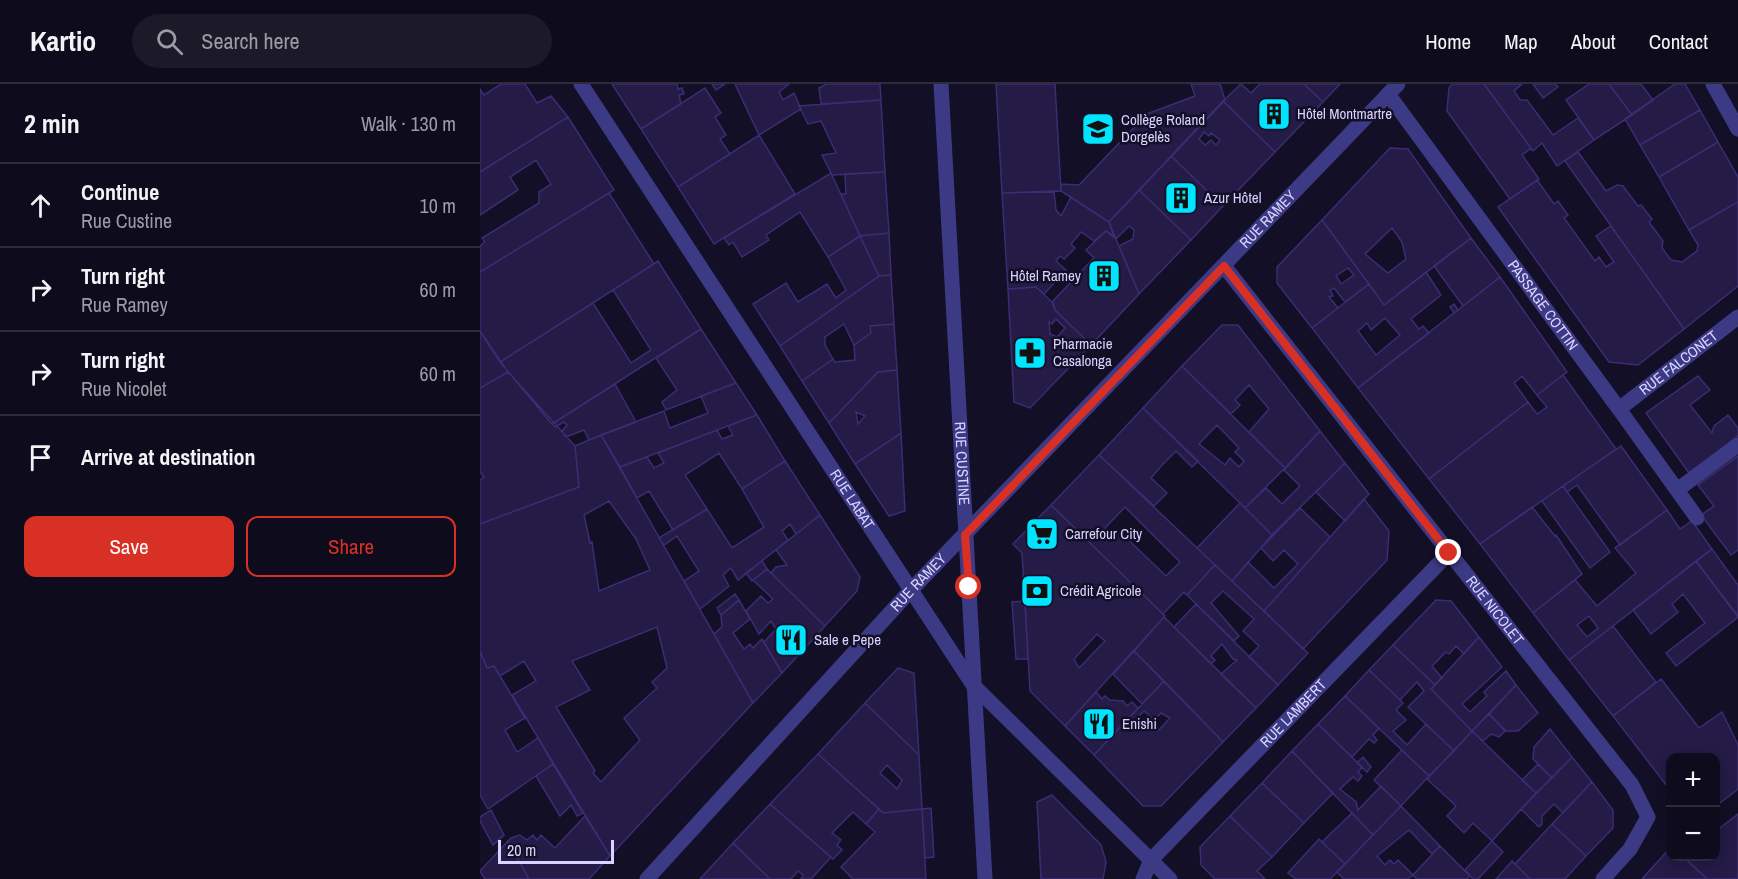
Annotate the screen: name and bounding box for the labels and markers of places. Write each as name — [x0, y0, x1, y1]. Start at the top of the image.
building icon: Hôtel Montmartre — [1256, 96, 1292, 132]
place label: Hôtel Montmartre — [1297, 103, 1392, 124]
place label: Collège Roland Dorgelès — [1121, 109, 1205, 147]
school or university icon: Collège Roland Dorgelès — [1080, 111, 1116, 147]
building icon: Azur Hôtel — [1163, 180, 1199, 216]
place label: Azur Hôtel — [1203, 187, 1261, 208]
building icon: Hôtel Ramey — [1086, 258, 1122, 294]
place label: Hôtel Ramey — [1010, 265, 1082, 286]
place label: Pharmacie Casalonga — [1053, 333, 1113, 371]
pharmacy icon: Pharmacie Casalonga — [1012, 335, 1048, 371]
supermarket icon: Carrefour City — [1024, 516, 1060, 552]
place label: Carrefour City — [1065, 523, 1143, 544]
bank icon: Crédit Agricole — [1019, 573, 1055, 609]
place label: Crédit Agricole — [1060, 580, 1142, 601]
restaurant icon: Sale e Pepe — [773, 622, 809, 658]
place label: Sale e Pepe — [814, 629, 881, 650]
restaurant icon: Enishi — [1081, 706, 1117, 742]
place label: Enishi — [1122, 713, 1157, 734]

